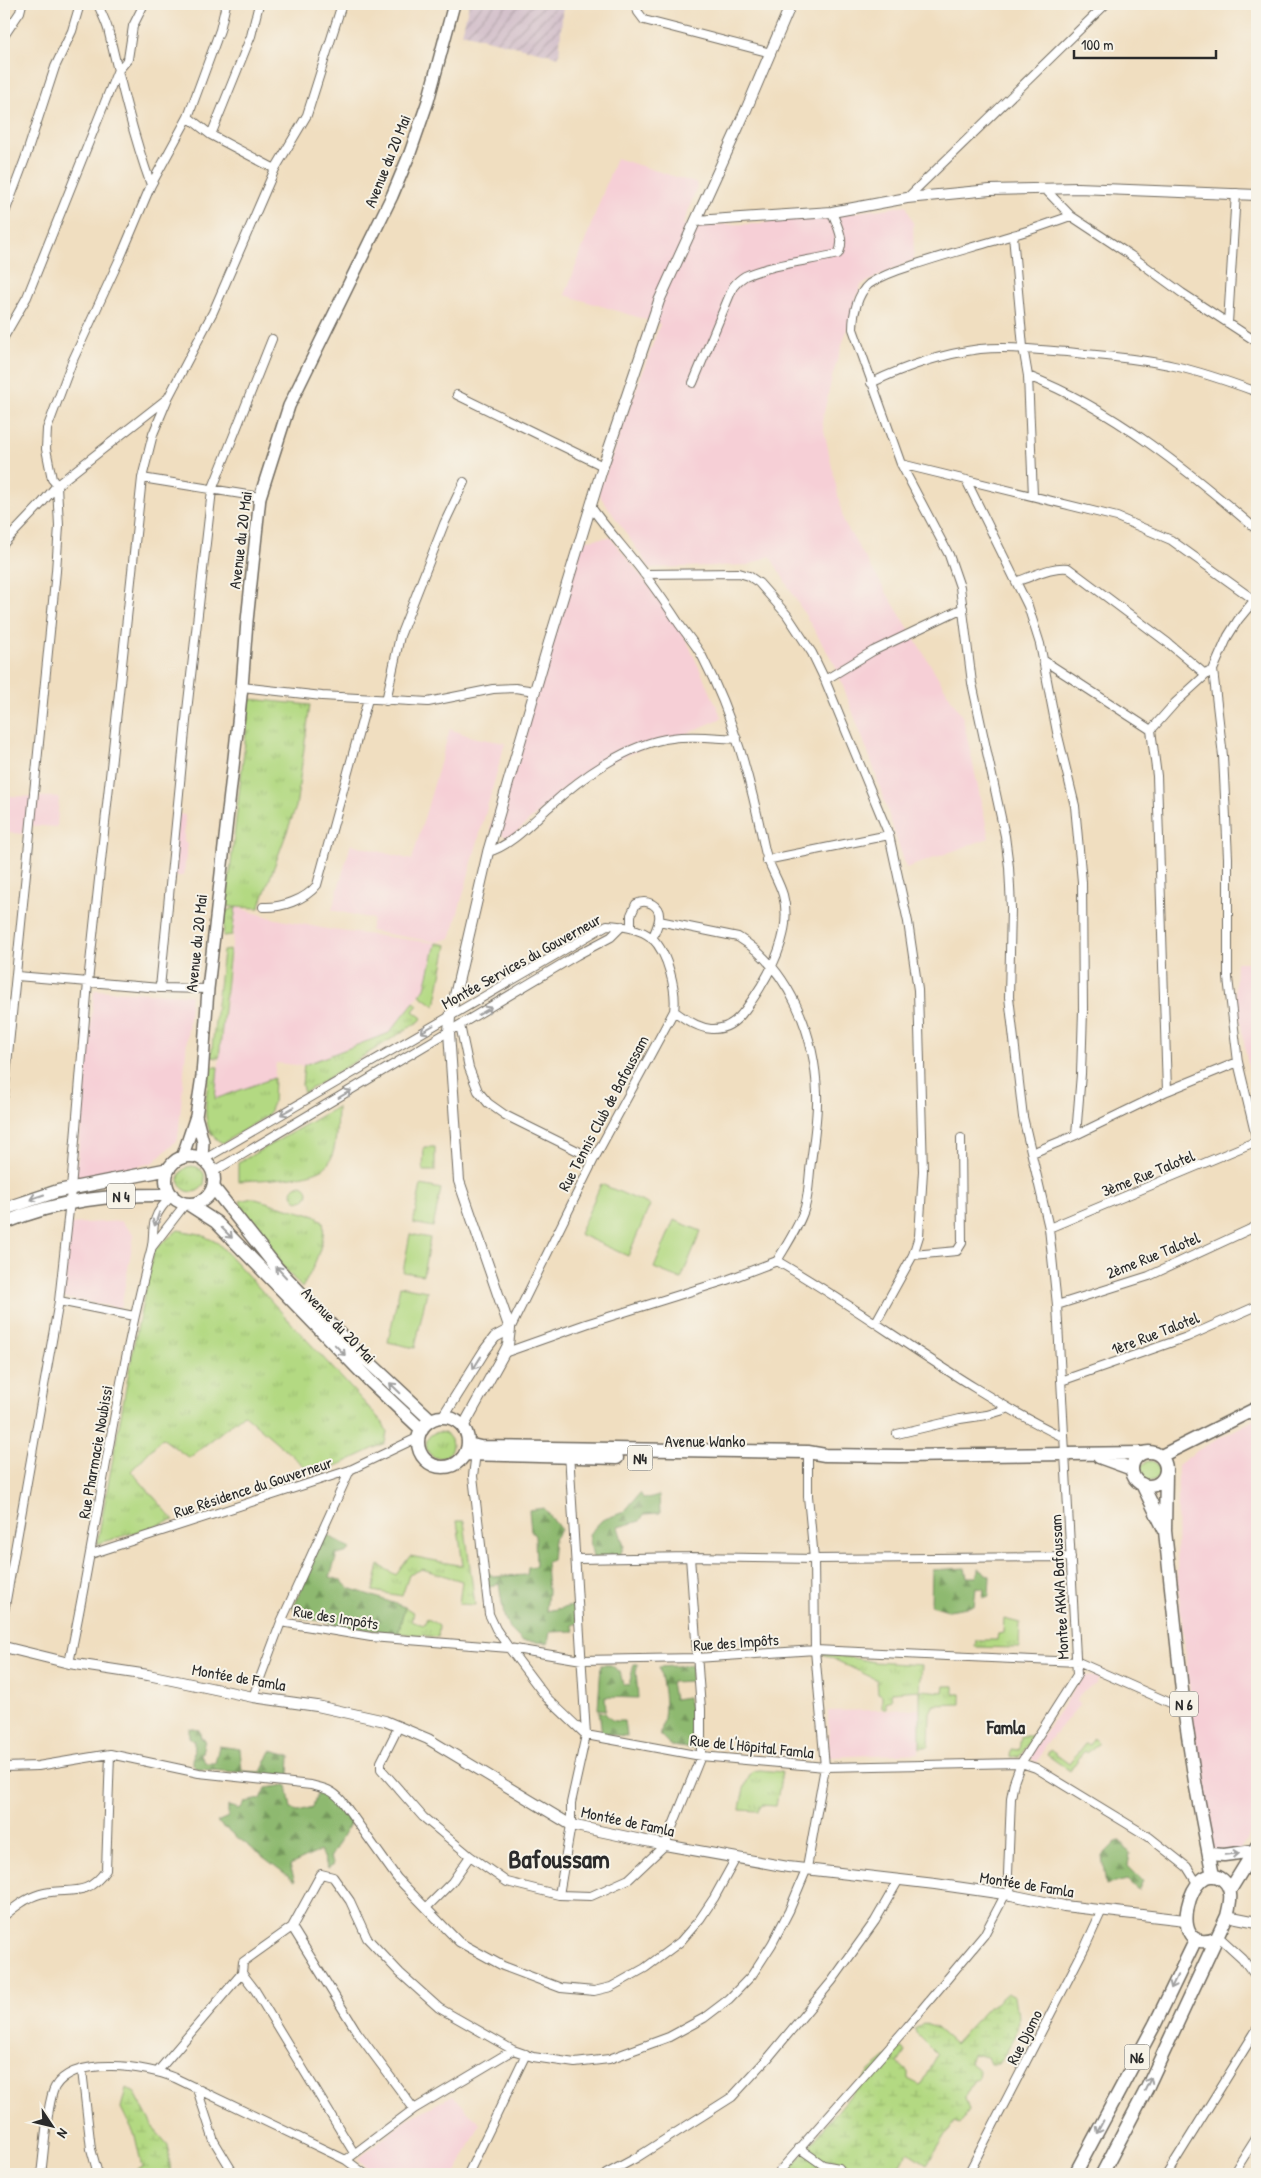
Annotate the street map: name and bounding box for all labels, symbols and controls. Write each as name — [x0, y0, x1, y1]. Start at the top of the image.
scale bar — [1074, 28, 1216, 60]
text: 100 m — [1081, 34, 1114, 55]
street label: Avenue du 20 Mai — [358, 111, 416, 211]
street label: Avenue du 20 Mai — [223, 490, 257, 590]
street label: Avenue du 20 Mai — [180, 893, 212, 993]
street label: Montée Services du Gouverneur — [437, 908, 605, 1014]
one-way arrow — [477, 1005, 491, 1015]
one-way arrow — [420, 1025, 434, 1035]
street label: Rue Tennis Club de Bafoussam — [552, 1031, 654, 1195]
one-way arrow — [338, 1088, 352, 1098]
one-way arrow — [280, 1107, 294, 1117]
street label: 3ème Rue Talotel — [1098, 1144, 1199, 1202]
road number: N 4 — [107, 1184, 135, 1208]
one-way arrow — [30, 1193, 45, 1202]
one-way arrow — [151, 1211, 161, 1227]
street label: 2ème Rue Talotel — [1103, 1226, 1204, 1284]
one-way arrow — [221, 1227, 233, 1239]
one-way arrow — [275, 1266, 287, 1278]
street label: Avenue du 20 Mai — [297, 1282, 381, 1368]
street label: 1ère Rue Talotel — [1108, 1306, 1203, 1360]
one-way arrow — [334, 1344, 346, 1356]
one-way arrow — [471, 1355, 481, 1369]
one-way arrow — [388, 1382, 401, 1394]
street label: Rue Pharmacie Noubissi — [72, 1384, 118, 1520]
street label: Avenue Wanko — [665, 1430, 746, 1452]
road number: N4 — [628, 1446, 652, 1470]
street label: Rue Résidence du Gouverneur — [171, 1451, 335, 1523]
street label: Montee AKWA Bafoussam — [1044, 1514, 1074, 1660]
street label: Rue des Impôts — [292, 1599, 380, 1635]
street label: Rue des Impôts — [692, 1628, 780, 1656]
street label: Montée de Famla — [190, 1658, 288, 1696]
road number: N 6 — [1170, 1692, 1198, 1716]
district label: Famla — [986, 1715, 1026, 1740]
street label: Rue de l'Hôpital Famla — [689, 1729, 815, 1763]
street label: Montée de Famla — [579, 1800, 677, 1842]
district label: Bafoussam — [508, 1841, 610, 1876]
one-way arrow — [1224, 1850, 1240, 1859]
street label: Montée de Famla — [978, 1866, 1076, 1902]
one-way arrow — [1169, 1974, 1179, 1989]
street label: Rue Djomo — [1001, 2005, 1047, 2068]
road number: N6 — [1124, 2044, 1150, 2070]
one-way arrow — [1144, 2077, 1154, 2092]
north arrow — [28, 2100, 78, 2150]
one-way arrow — [1095, 2119, 1104, 2134]
text: N — [53, 2125, 73, 2143]

